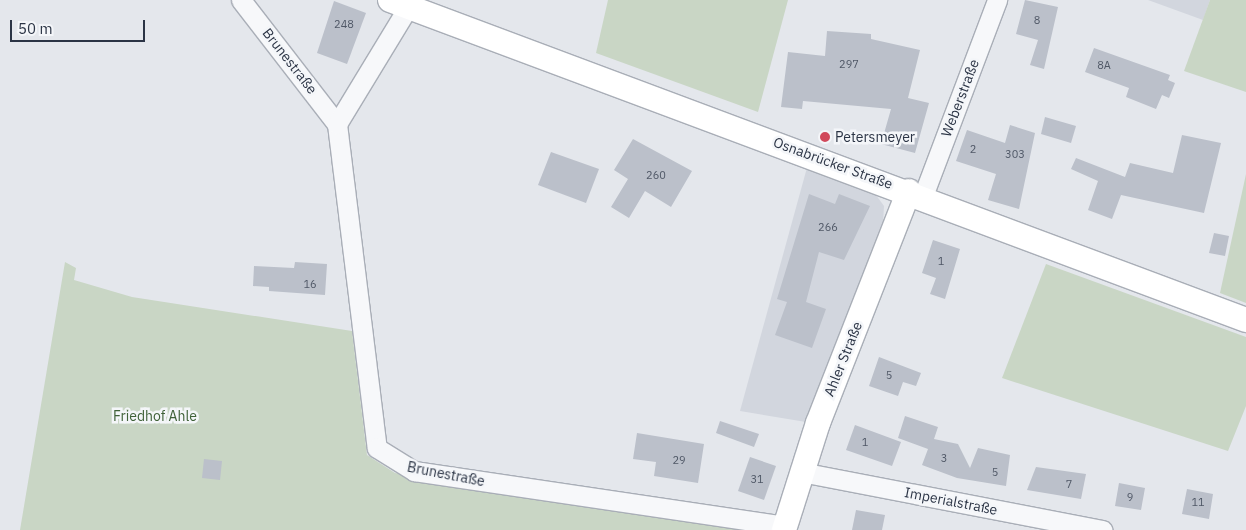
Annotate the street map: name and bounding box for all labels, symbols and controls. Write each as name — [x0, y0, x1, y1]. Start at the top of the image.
scale bar — [12, 10, 148, 42]
house number: 8 — [1034, 13, 1040, 27]
house number: 248 — [334, 17, 354, 31]
text: 50 m — [18, 19, 53, 38]
street label: Brunestraße — [259, 25, 321, 97]
house number: 297 — [839, 57, 859, 71]
street label: Weberstraße — [938, 57, 982, 139]
house number: 8A — [1097, 58, 1111, 72]
place label: Petersmeyer — [835, 129, 915, 145]
marker: Petersmeyer — [819, 131, 831, 143]
street label: Osnabrücker Straße — [771, 134, 895, 192]
house number: 2 — [970, 142, 976, 156]
house number: 303 — [1005, 147, 1025, 161]
house number: 260 — [646, 168, 666, 182]
house number: 266 — [818, 220, 838, 234]
house number: 1 — [938, 254, 944, 268]
house number: 16 — [303, 277, 317, 291]
street label: Ahler Straße — [820, 319, 866, 399]
house number: 5 — [886, 368, 892, 382]
park label: Friedhof Ahle — [113, 408, 197, 424]
house number: 1 — [862, 435, 868, 449]
house number: 3 — [941, 451, 947, 465]
house number: 29 — [672, 453, 686, 467]
street label: Brunestraße — [406, 458, 486, 490]
house number: 5 — [992, 465, 998, 479]
house number: 31 — [750, 472, 764, 486]
house number: 7 — [1066, 477, 1072, 491]
street label: Imperialstraße — [903, 484, 999, 518]
house number: 9 — [1127, 490, 1133, 504]
house number: 11 — [1191, 495, 1205, 509]

